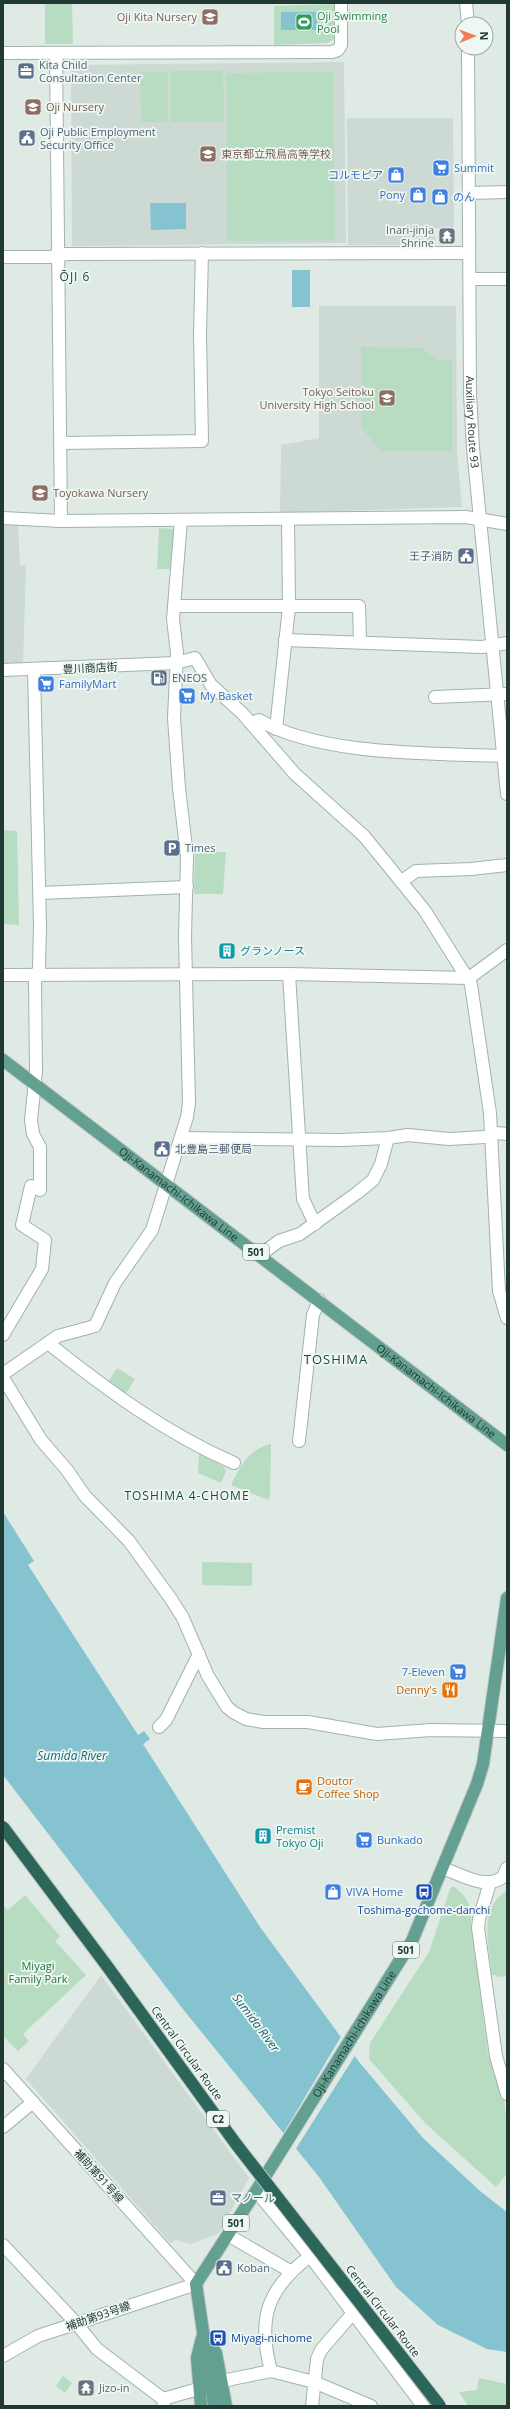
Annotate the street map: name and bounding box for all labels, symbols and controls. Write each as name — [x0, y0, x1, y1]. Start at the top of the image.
school or university icon: Oji Kita Nursery — [200, 7, 220, 27]
place label: Oji Swimming Pool — [317, 8, 387, 36]
place label: Oji Kita Nursery — [117, 9, 197, 24]
sports icon: Oji Swimming Pool — [294, 12, 314, 32]
north arrow — [454, 16, 494, 56]
text: N — [477, 31, 492, 40]
place label: Kita Child Consultation Center — [39, 57, 142, 85]
office icon: Kita Child Consultation Center — [16, 61, 36, 81]
school or university icon: Oji Nursery — [23, 97, 43, 117]
place label: Oji Nursery — [46, 99, 104, 114]
place label: Oji Public Employment Security Office — [40, 124, 156, 152]
public building icon: Oji Public Employment Security Office — [17, 128, 37, 148]
school or university icon: 東京都立飛鳥高等学校 — [198, 144, 218, 164]
place label: 東京都立飛鳥高等学校 — [221, 146, 331, 161]
supermarket icon: Summit — [431, 158, 451, 178]
place label: Summit — [454, 160, 494, 175]
shop icon: コルモピア — [386, 165, 406, 185]
place label: コルモピア — [328, 167, 383, 182]
shop icon: Pony — [408, 185, 428, 205]
place label: Pony — [380, 187, 405, 202]
shop icon: のん — [430, 187, 450, 207]
place label: のん — [453, 189, 475, 204]
place label: Inari-jinja Shrine — [386, 222, 434, 250]
temple icon: Inari-jinja Shrine — [437, 226, 457, 246]
district label: ŌJI 6 — [60, 268, 90, 285]
street label: Auxiliary Route 93 — [463, 376, 483, 469]
place label: Tokyo Seitoku University High School — [259, 384, 374, 412]
school or university icon: Tokyo Seitoku University High School — [377, 388, 397, 408]
school or university icon: Toyokawa Nursery — [30, 483, 50, 503]
place label: Toyokawa Nursery — [53, 485, 149, 500]
public building icon: 王子消防 — [456, 546, 476, 566]
place label: 王子消防 — [409, 548, 453, 563]
street label: 豊川商店街 — [62, 659, 118, 676]
fuel station icon: ENEOS — [149, 668, 169, 688]
place label: ENEOS — [172, 670, 207, 685]
supermarket icon: FamilyMart — [36, 674, 56, 694]
place label: FamilyMart — [59, 676, 117, 691]
supermarket icon: My Basket — [177, 686, 197, 706]
place label: My Basket — [200, 688, 253, 703]
parking icon: Times — [162, 838, 182, 858]
place label: Times — [185, 840, 215, 855]
building icon: グランノース — [217, 941, 237, 961]
place label: グランノース — [240, 943, 305, 958]
public building icon: 北豊島三郵便局 — [152, 1139, 172, 1159]
place label: 北豊島三郵便局 — [175, 1141, 252, 1156]
street label: Oji-Kanamachi-Ichikawa Line — [116, 1143, 242, 1244]
road number: 501 — [243, 1244, 269, 1260]
street label: Oji-Kanamachi-Ichikawa Line — [373, 1340, 499, 1441]
district label: TOSHIMA — [304, 1350, 368, 1368]
district label: TOSHIMA 4-CHOME — [124, 1487, 250, 1504]
supermarket icon: 7-Eleven — [448, 1662, 468, 1682]
place label: 7-Eleven — [402, 1664, 445, 1679]
restaurant icon: Denny's — [440, 1680, 460, 1700]
place label: Denny's — [396, 1682, 437, 1697]
water label: Sumida River — [37, 1747, 108, 1764]
place label: Doutor Coffee Shop — [317, 1773, 380, 1801]
cafe icon: Doutor Coffee Shop — [294, 1777, 314, 1797]
place label: Premist Tokyo Oji — [276, 1822, 324, 1850]
building icon: Premist Tokyo Oji — [253, 1826, 273, 1846]
supermarket icon: Bunkado — [354, 1830, 374, 1850]
place label: Bunkado — [377, 1832, 423, 1847]
shop icon: VIVA Home — [323, 1882, 343, 1902]
bus stop icon: Toshima-gochome-danchi — [414, 1882, 434, 1902]
place label: VIVA Home — [346, 1884, 403, 1899]
place label: Toshima-gochome-danchi — [358, 1902, 490, 1917]
road number: 501 — [393, 1942, 419, 1958]
park label: Miyagi Family Park — [9, 1958, 68, 1986]
street label: Oji-Kanamachi-Ichikawa Line — [308, 1968, 399, 2100]
water label: Sumida River — [229, 1990, 285, 2057]
street label: Central Circular Route — [148, 2003, 227, 2103]
road number: C2 — [207, 2111, 229, 2127]
street label: 補助第91号線 — [71, 2146, 128, 2206]
office icon: マノール — [208, 2188, 228, 2208]
place label: マノール — [231, 2190, 275, 2205]
road number: 501 — [223, 2215, 249, 2231]
public building icon: Koban — [214, 2258, 234, 2278]
place label: Koban — [237, 2260, 270, 2275]
street label: Central Circular Route — [343, 2262, 424, 2360]
street label: 補助第93号線 — [63, 2297, 132, 2334]
bus stop icon: Miyagi-nichome — [208, 2328, 228, 2348]
place label: Miyagi-nichome — [231, 2330, 312, 2345]
temple icon: Jizo-in — [76, 2378, 96, 2398]
place label: Jizo-in — [98, 2380, 130, 2395]

